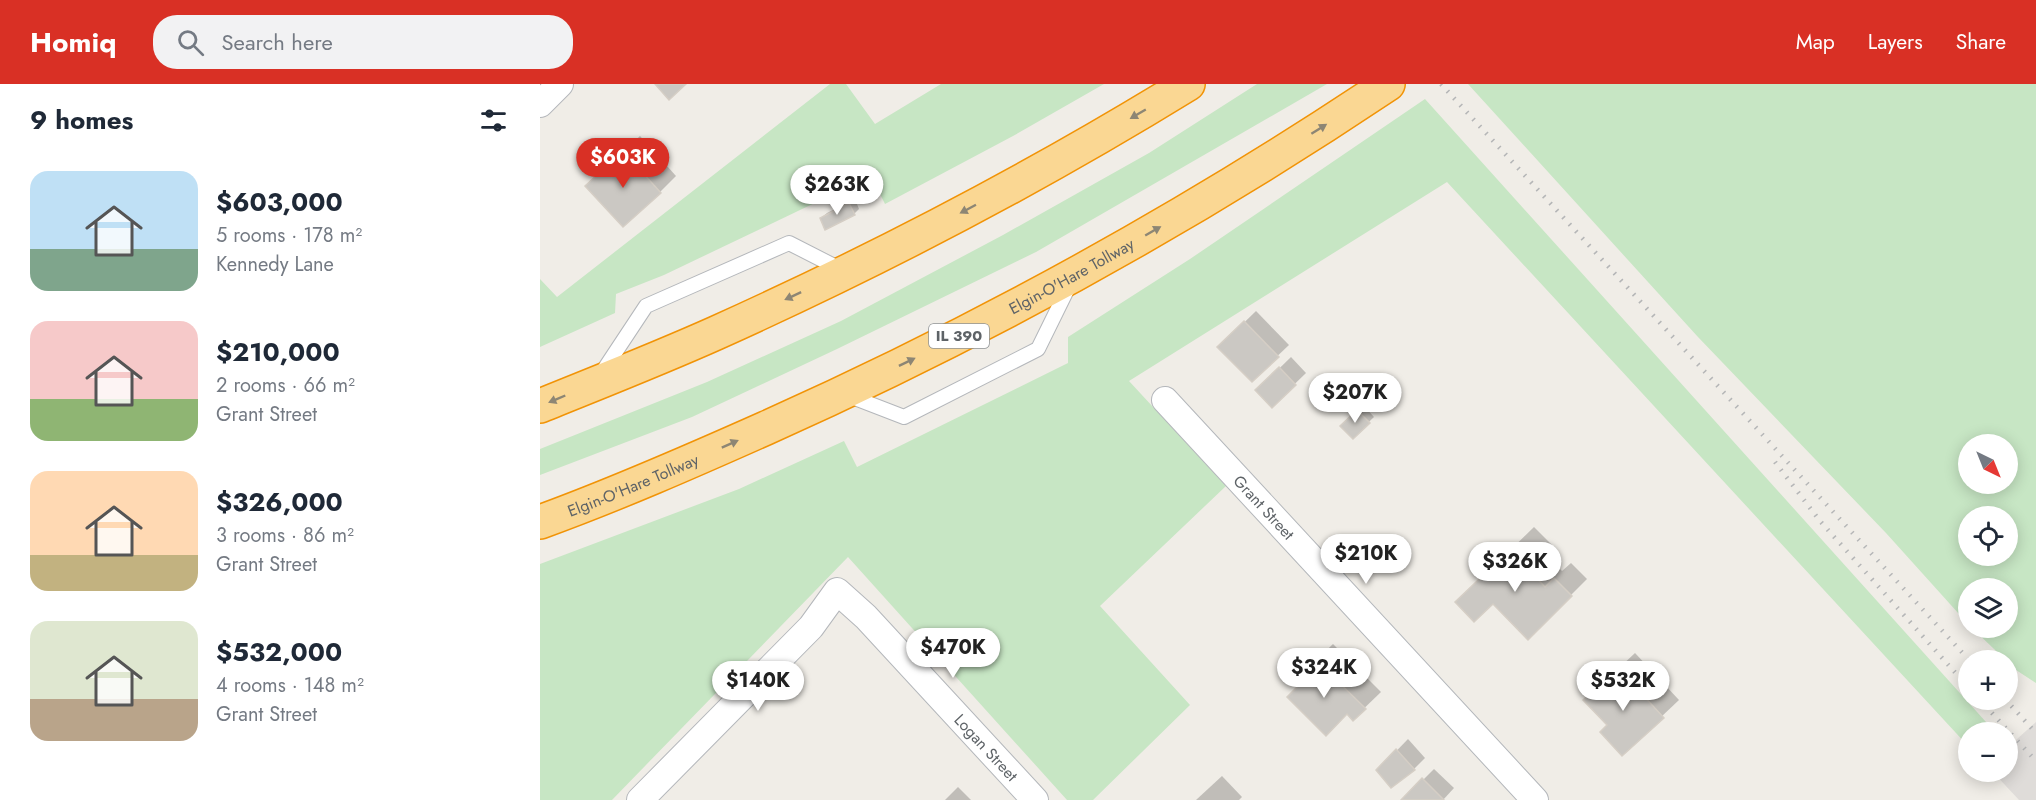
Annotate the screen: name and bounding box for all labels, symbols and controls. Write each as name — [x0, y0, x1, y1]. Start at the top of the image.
search box — [153, 15, 573, 69]
text: Homiq — [30, 22, 117, 63]
icon: search — [174, 26, 207, 59]
text: Search here — [222, 26, 333, 58]
text: Map — [1796, 27, 1835, 57]
text: Layers — [1868, 27, 1923, 57]
text: Share — [1956, 27, 2006, 57]
text: 9 homes — [30, 101, 133, 139]
icon: filters — [477, 104, 510, 137]
one-way arrow — [1129, 109, 1146, 119]
one-way arrow — [1311, 123, 1327, 134]
pin: $603K — [581, 138, 665, 189]
text: $603K — [590, 143, 656, 172]
pin: $263K — [795, 165, 879, 216]
text: $263K — [804, 170, 870, 199]
text: $603,000 — [216, 183, 343, 221]
icon: home — [78, 195, 150, 267]
one-way arrow — [959, 205, 976, 214]
text: 5 rooms · 178 m² — [216, 221, 362, 250]
one-way arrow — [1145, 225, 1161, 236]
street label: Elgin-O'Hare Tollway — [1005, 232, 1139, 320]
text: Kennedy Lane — [216, 250, 334, 279]
one-way arrow — [785, 292, 802, 301]
road number: IL 390 — [929, 324, 989, 348]
text: $210,000 — [216, 333, 340, 371]
icon: home — [78, 345, 150, 417]
one-way arrow — [899, 358, 916, 367]
text: 2 rooms · 66 m² — [216, 371, 355, 400]
pin: $207K — [1313, 373, 1397, 424]
text: $207K — [1323, 378, 1387, 407]
one-way arrow — [547, 394, 565, 404]
text: Grant Street — [216, 400, 317, 429]
north arrow — [1958, 434, 2018, 494]
map controls — [1958, 434, 2018, 782]
one-way arrow — [722, 439, 740, 449]
street label: Elgin-O'Hare Tollway — [564, 448, 703, 523]
street label: Grant Street — [1228, 470, 1300, 545]
text: $326,000 — [216, 483, 343, 521]
icon: home — [78, 495, 150, 567]
button: locate — [1958, 506, 2018, 566]
text: 3 rooms · 86 m² — [216, 521, 354, 550]
pin: $210K — [1324, 534, 1408, 585]
text: $210K — [1335, 539, 1397, 568]
pin: $326K — [1473, 542, 1557, 593]
text: $326K — [1482, 547, 1548, 576]
text: Grant Street — [216, 550, 317, 579]
button: layers — [1958, 578, 2018, 638]
pin: $470K — [911, 628, 995, 679]
text: $532,000 — [216, 633, 342, 671]
text: $470K — [920, 633, 986, 662]
icon: home — [78, 645, 150, 717]
pin: $324K — [1282, 648, 1366, 699]
button: + — [1958, 650, 2018, 710]
text: $324K — [1291, 653, 1357, 682]
pin: $140K — [716, 661, 800, 712]
pin: $532K — [1581, 661, 1665, 712]
text: $140K — [726, 666, 790, 695]
text: $532K — [1591, 666, 1655, 695]
text: 4 rooms · 148 m² — [216, 671, 364, 700]
text: Grant Street — [216, 700, 317, 729]
street label: Logan Street — [949, 709, 1023, 787]
button: − — [1958, 722, 2018, 782]

